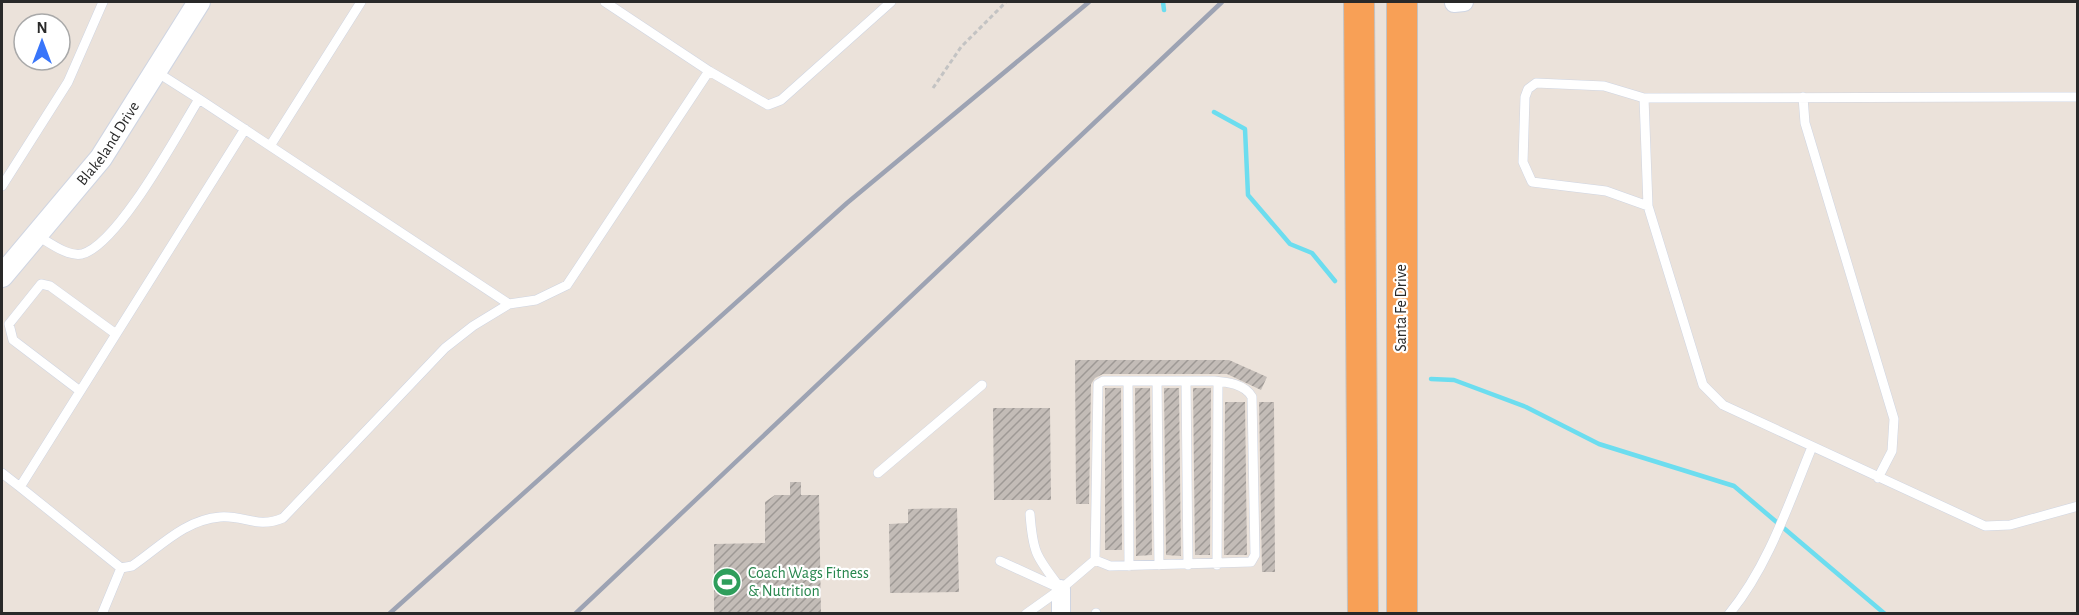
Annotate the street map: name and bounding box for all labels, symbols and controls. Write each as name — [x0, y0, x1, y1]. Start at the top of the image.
north arrow — [12, 12, 72, 72]
text: N — [36, 20, 48, 36]
street label: Blakeland Drive — [74, 99, 142, 188]
street label: Santa Fe Drive — [1393, 264, 1409, 352]
place label: Coach Wags Fitness & Nutrition — [748, 565, 869, 599]
sports icon: Coach Wags Fitness & Nutrition — [711, 566, 743, 598]

